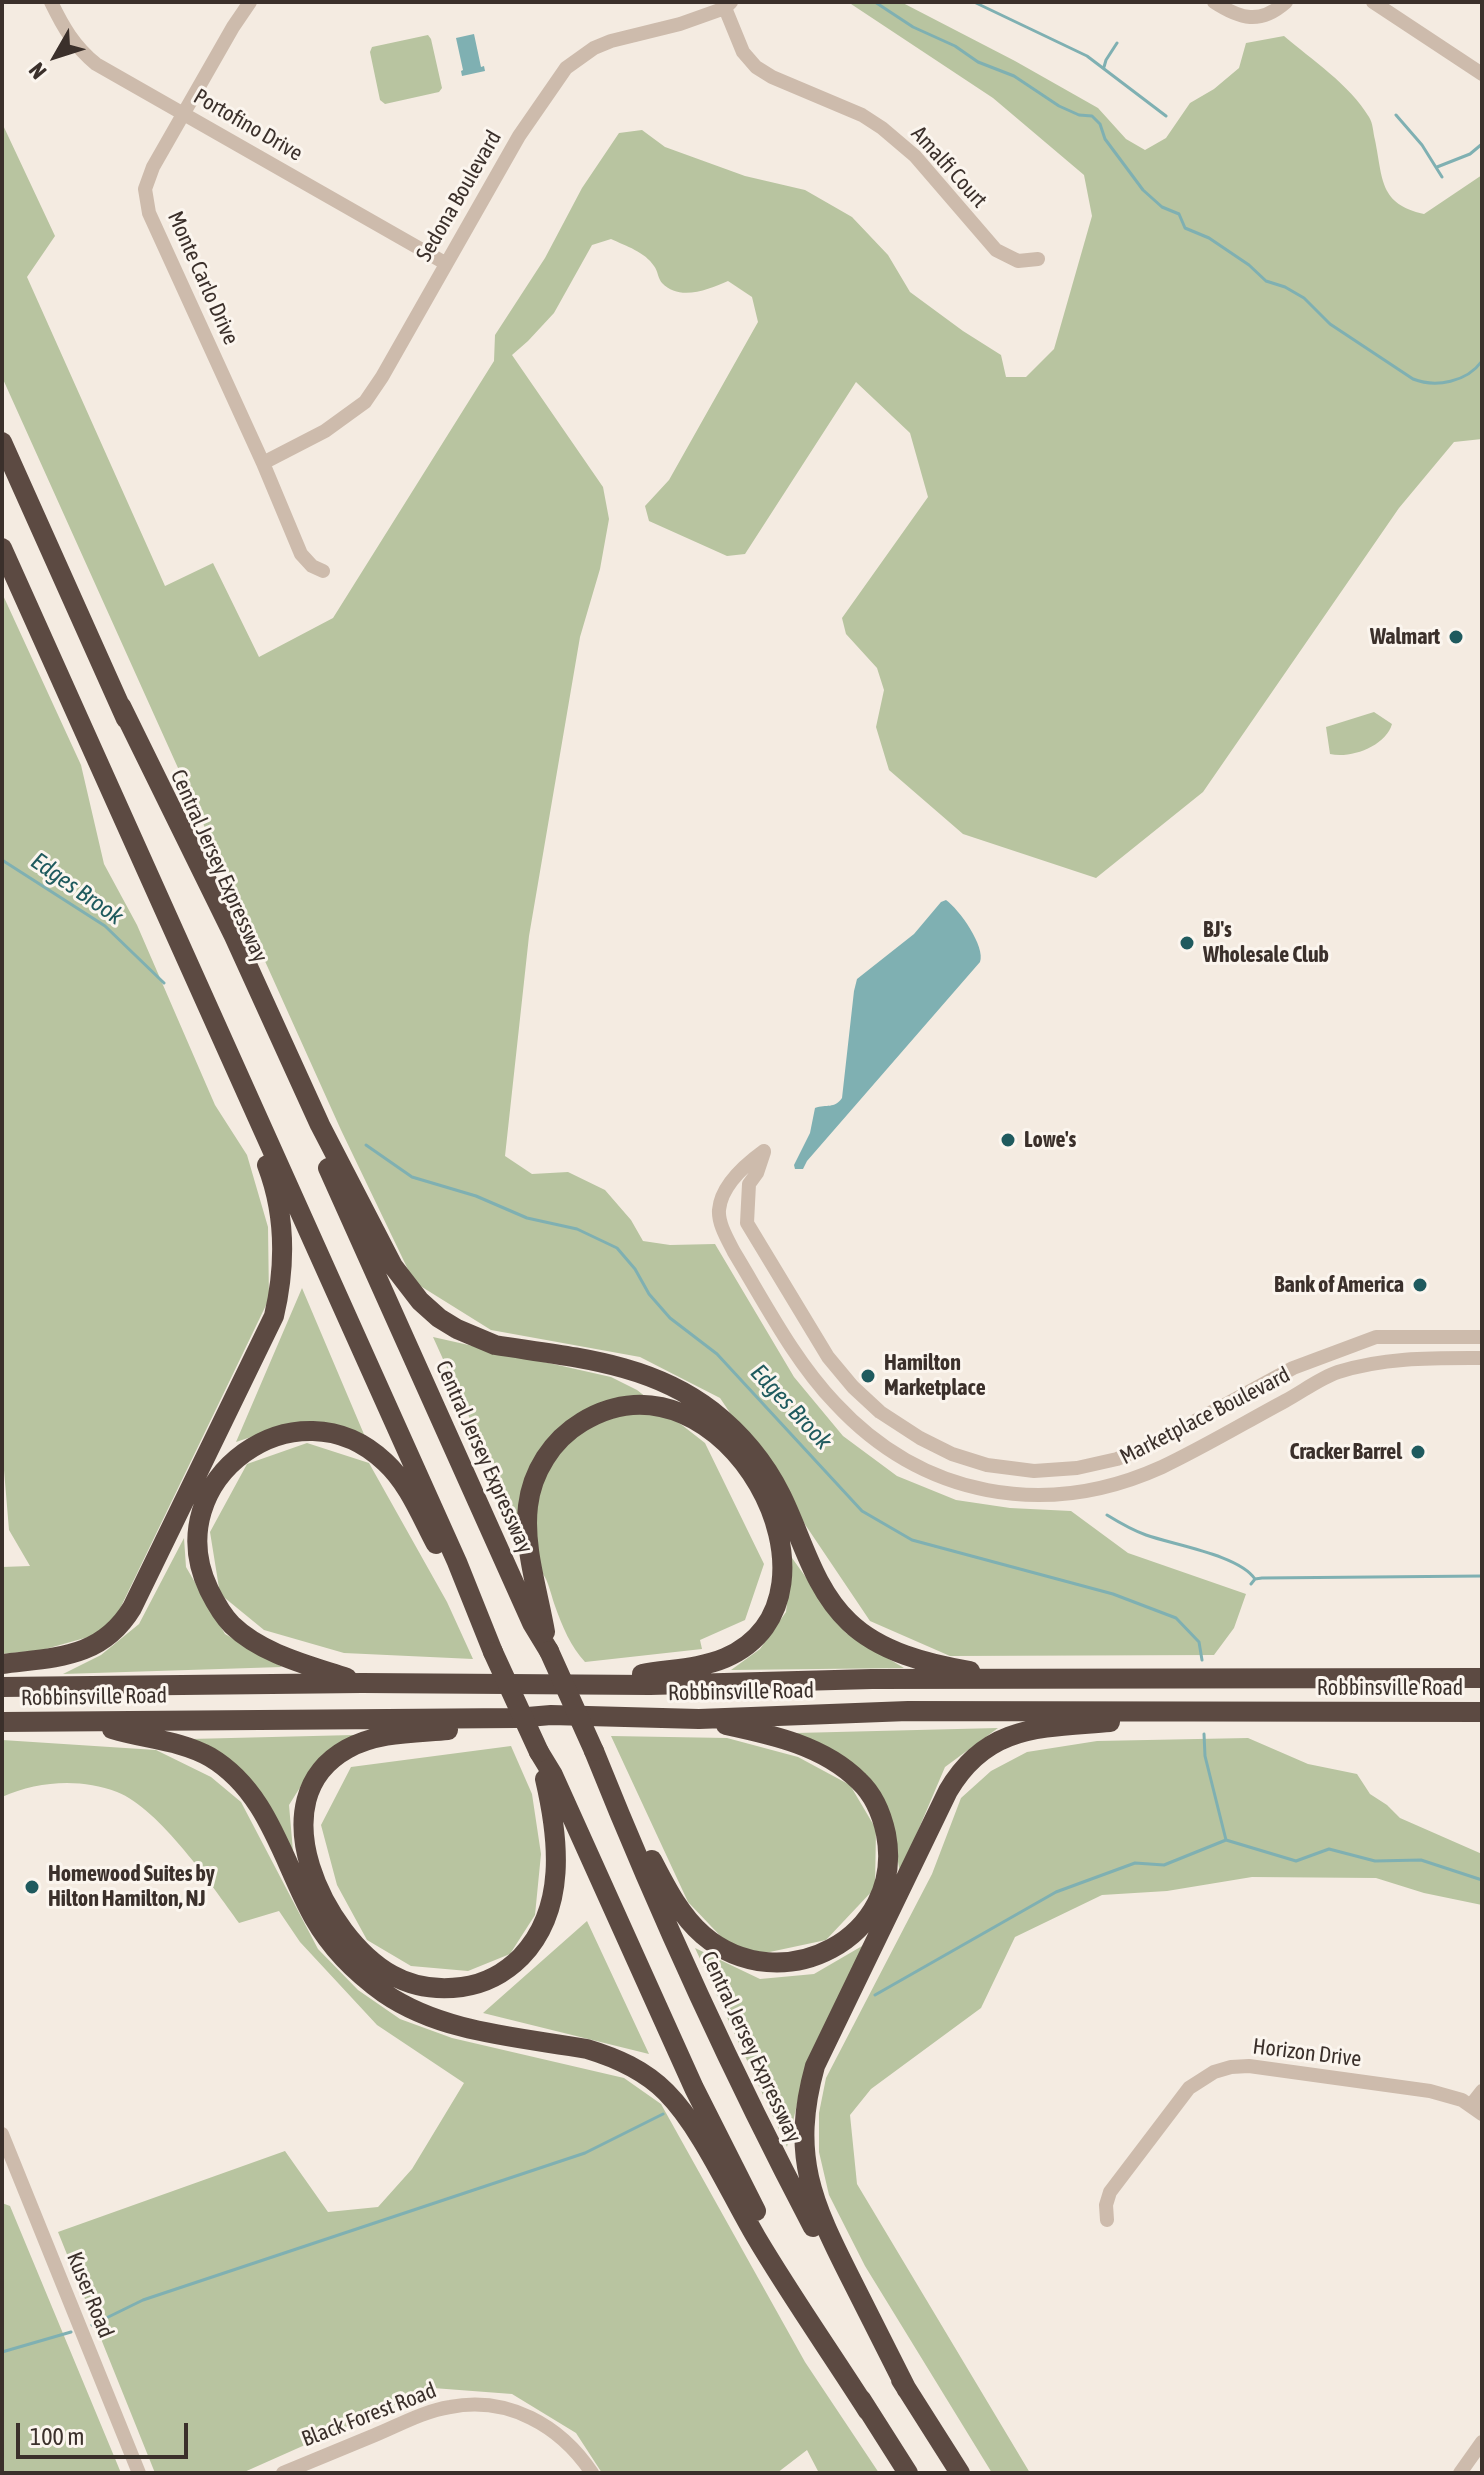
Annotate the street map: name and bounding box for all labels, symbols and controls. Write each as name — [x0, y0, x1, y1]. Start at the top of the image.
north arrow — [16, 16, 96, 96]
text: N — [23, 58, 52, 84]
street label: Portofino Drive — [189, 83, 307, 167]
street label: Amalfi Court — [906, 121, 992, 213]
street label: Sedona Boulevard — [411, 126, 507, 266]
street label: Monte Carlo Drive — [162, 207, 244, 349]
place label: Walmart — [1370, 624, 1440, 650]
marker: Walmart — [1447, 628, 1465, 646]
street label: Central Jersey Expressway — [165, 766, 273, 966]
water label: Edges Brook — [25, 847, 129, 931]
place label: BJ's Wholesale Club — [1203, 917, 1329, 968]
marker: BJ's Wholesale Club — [1178, 934, 1196, 952]
place label: Lowe's — [1024, 1127, 1076, 1153]
marker: Lowe's — [999, 1131, 1017, 1149]
place label: Bank of America — [1274, 1272, 1404, 1298]
marker: Bank of America — [1411, 1276, 1429, 1294]
place label: Hamilton Marketplace — [884, 1350, 986, 1402]
street label: Central Jersey Expressway — [430, 1357, 538, 1557]
water label: Edges Brook — [744, 1358, 838, 1456]
street label: Marketplace Boulevard — [1116, 1362, 1294, 1470]
marker: Hamilton Marketplace — [859, 1367, 877, 1385]
place label: Cracker Barrel — [1289, 1439, 1402, 1465]
marker: Cracker Barrel — [1409, 1443, 1427, 1461]
street label: Robbinsville Road — [1317, 1675, 1463, 1701]
street label: Robbinsville Road — [668, 1678, 814, 1706]
street label: Robbinsville Road — [21, 1683, 167, 1711]
place label: Homewood Suites by Hilton Hamilton, NJ — [48, 1861, 215, 1912]
marker: Homewood Suites by Hilton Hamilton, NJ — [23, 1878, 41, 1896]
street label: Central Jersey Expressway — [695, 1947, 807, 2147]
street label: Horizon Drive — [1251, 2033, 1363, 2073]
street label: Kuser Road — [61, 2248, 119, 2342]
street label: Black Forest Road — [298, 2377, 440, 2453]
scale bar — [20, 2407, 192, 2457]
text: 100 m — [30, 2423, 84, 2450]

